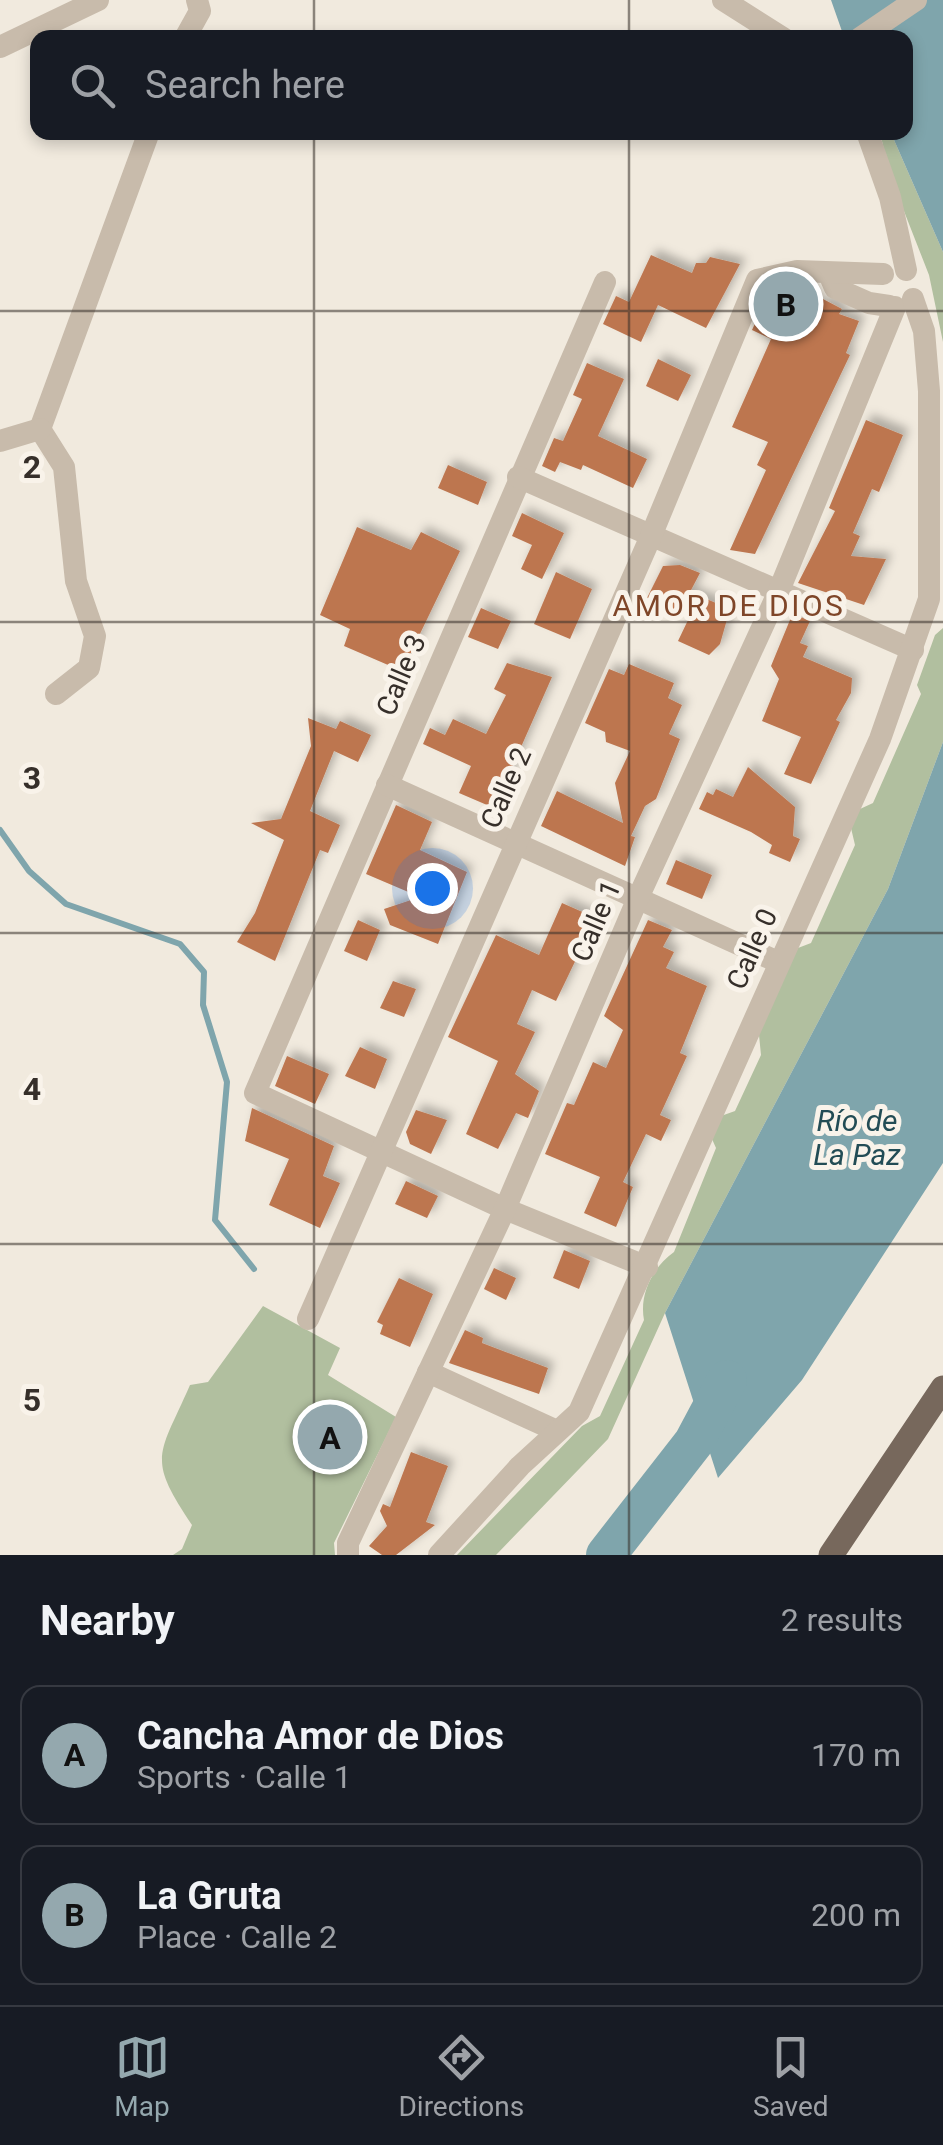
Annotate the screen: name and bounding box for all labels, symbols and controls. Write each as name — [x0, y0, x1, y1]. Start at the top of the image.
search box — [30, 30, 913, 140]
icon: search — [65, 58, 120, 113]
text: Search here — [145, 63, 345, 107]
pin: B — [754, 266, 818, 342]
text: 2 — [23, 448, 41, 486]
district label: AMOR DE DIOS — [613, 588, 845, 623]
street label: Calle 3 — [369, 630, 433, 720]
street label: Calle 2 — [474, 743, 538, 833]
text: 3 — [23, 759, 41, 797]
your location — [407, 863, 458, 914]
street label: Calle 1 — [564, 876, 628, 966]
street label: Calle 0 — [720, 904, 784, 994]
text: 4 — [23, 1070, 41, 1108]
water label: Río de La Paz — [813, 1103, 901, 1172]
text: 5 — [23, 1381, 41, 1419]
pin: A — [298, 1400, 362, 1474]
text: Nearby — [40, 1596, 175, 1645]
text: 2 results — [781, 1601, 903, 1639]
text: Cancha Amor de Dios — [137, 1714, 504, 1758]
text: A — [64, 1736, 85, 1774]
text: 170 m — [811, 1736, 901, 1774]
text: Sports · Calle 1 — [137, 1758, 352, 1796]
text: La Gruta — [137, 1874, 282, 1918]
text: B — [64, 1896, 85, 1934]
text: 200 m — [811, 1896, 901, 1934]
text: Place · Calle 2 — [137, 1918, 337, 1956]
tab: Map — [114, 2030, 170, 2123]
tab: Directions — [398, 2030, 524, 2123]
tab: Saved — [753, 2030, 829, 2123]

